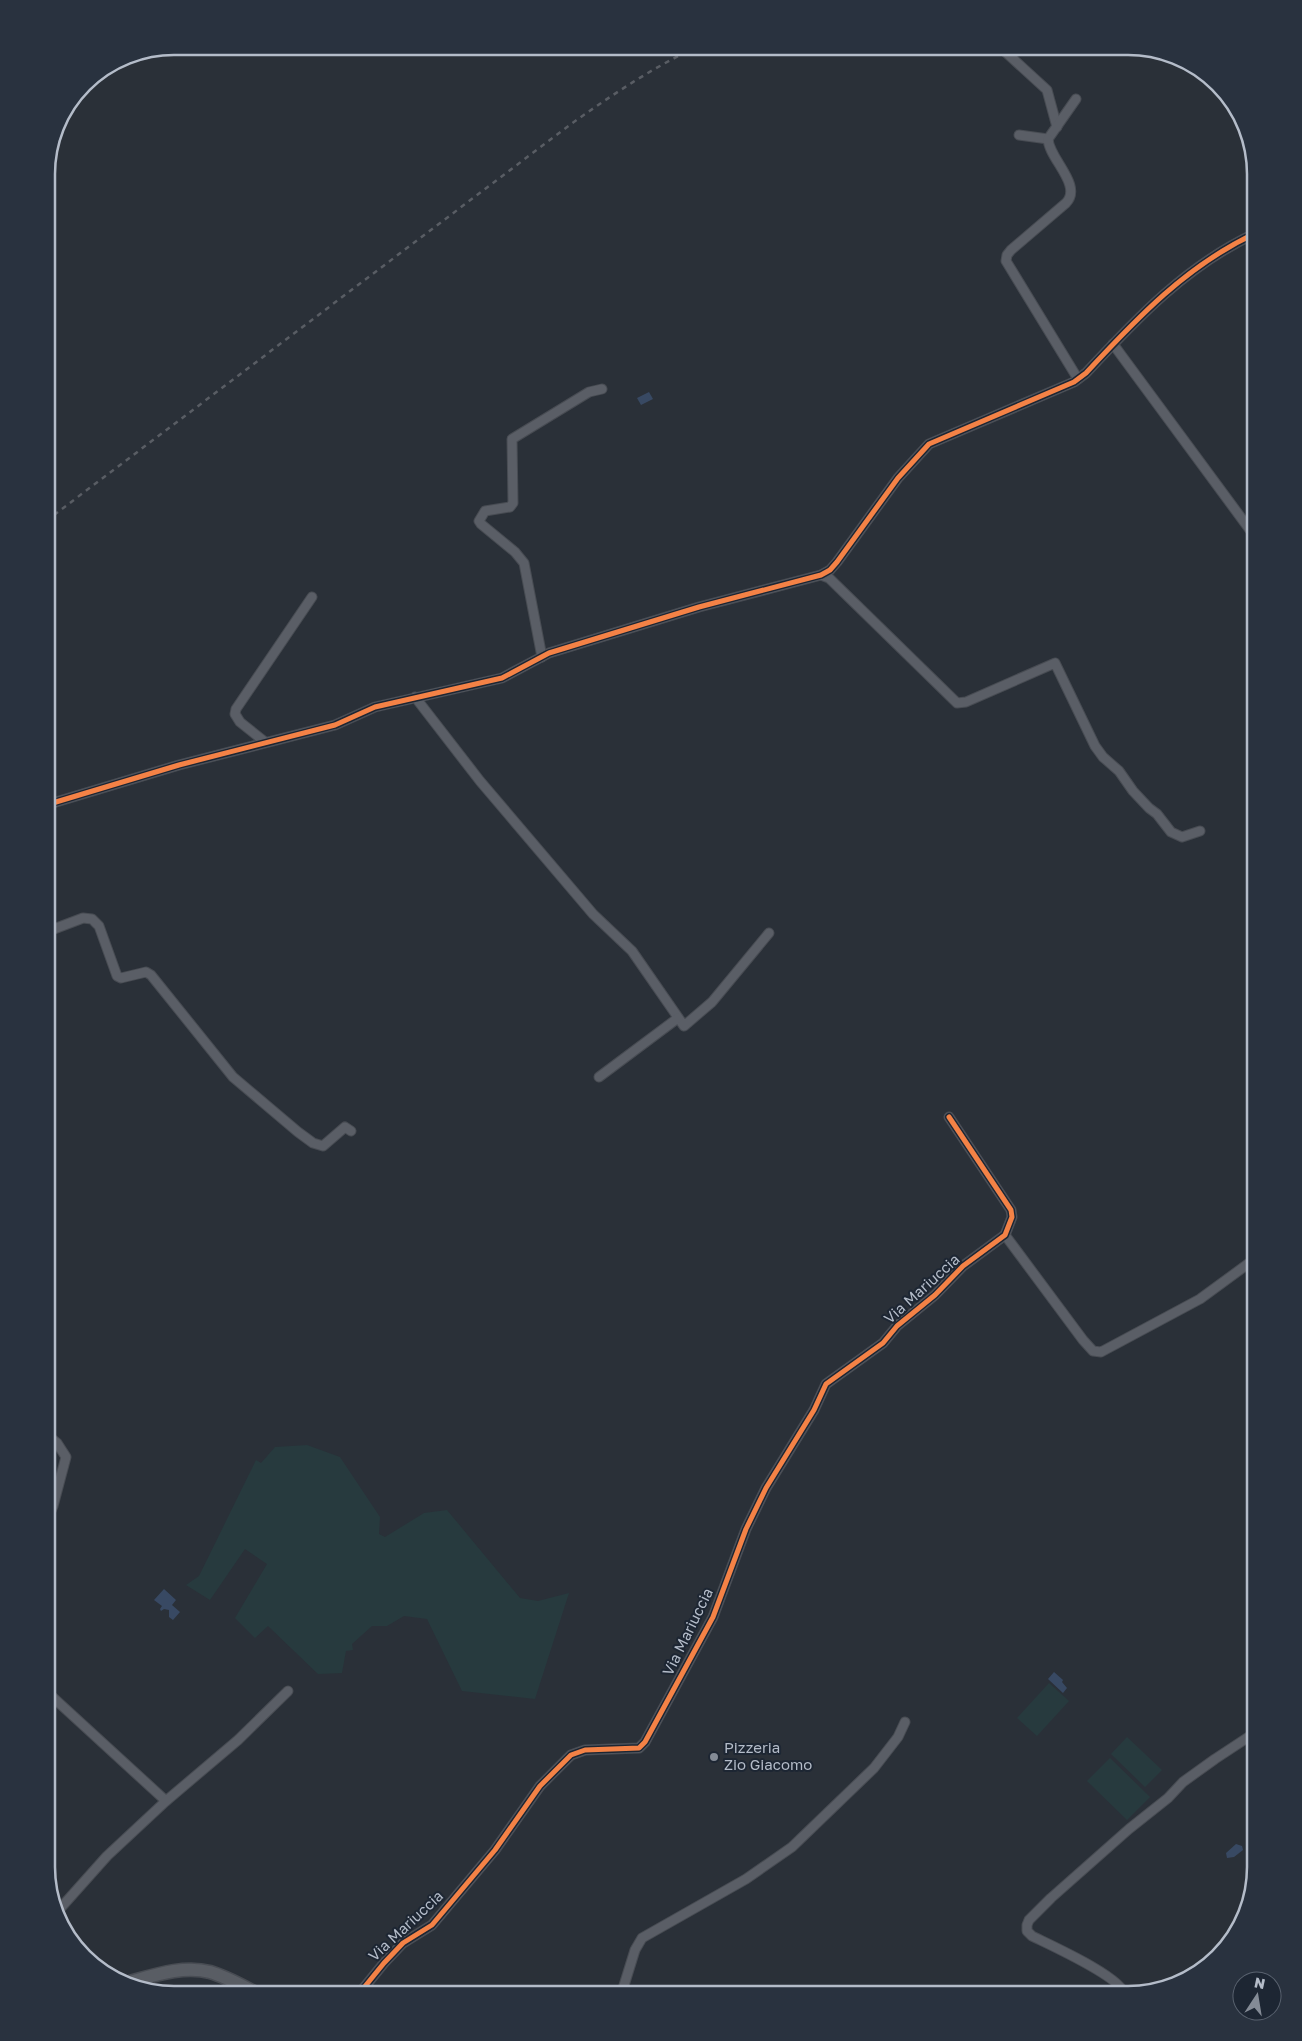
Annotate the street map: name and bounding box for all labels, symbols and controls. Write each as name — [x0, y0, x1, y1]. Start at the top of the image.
street label: Via Mariuccia — [880, 1250, 963, 1327]
street label: Via Mariuccia — [658, 1585, 716, 1678]
place label: Pizzeria Zio Giacomo — [724, 1738, 812, 1773]
marker: Pizzeria Zio Giacomo — [708, 1751, 720, 1763]
street label: Via Mariuccia — [364, 1886, 446, 1964]
north arrow — [1232, 1971, 1282, 2021]
text: N — [1253, 1973, 1267, 1992]

